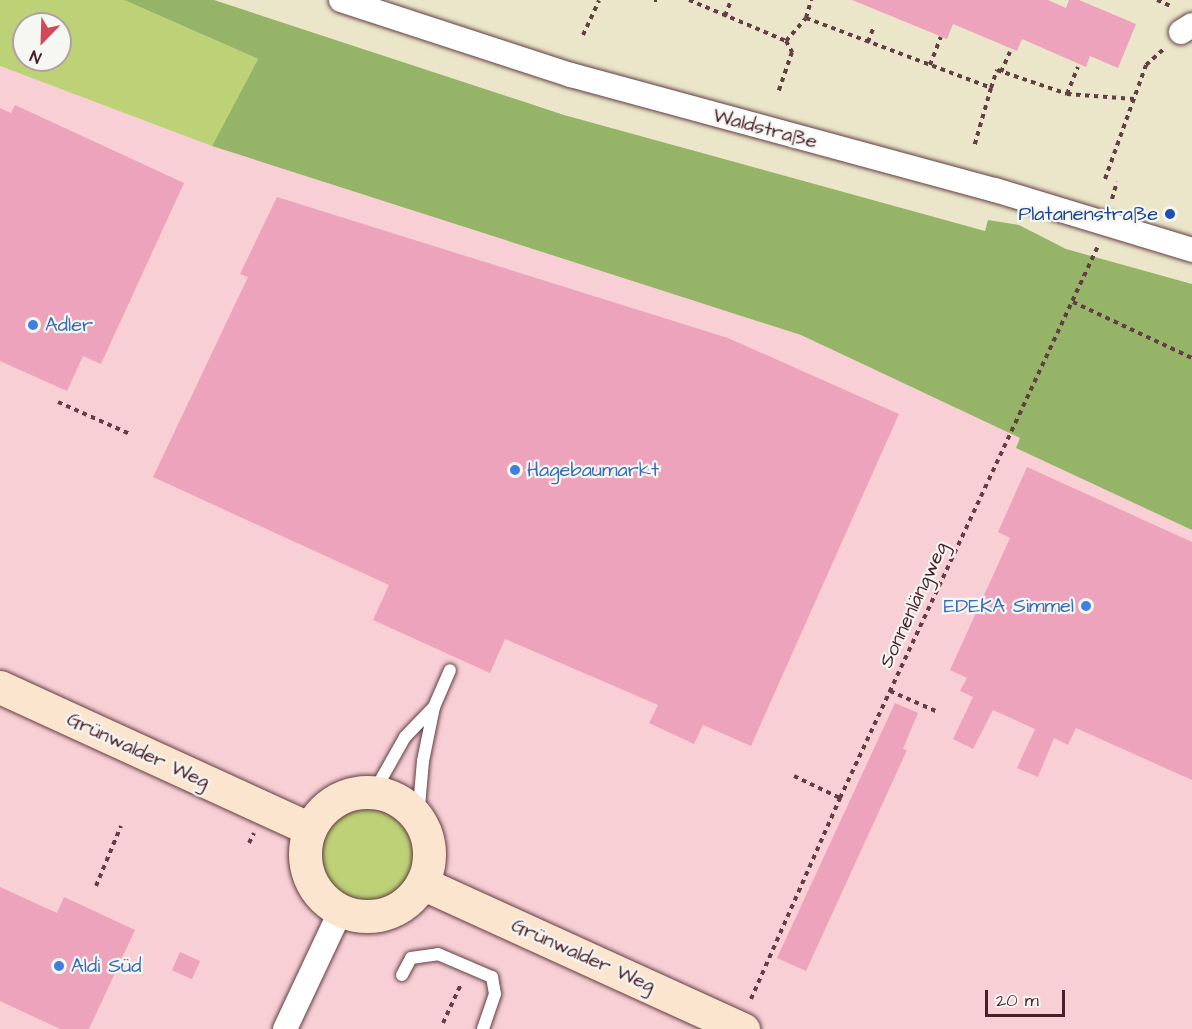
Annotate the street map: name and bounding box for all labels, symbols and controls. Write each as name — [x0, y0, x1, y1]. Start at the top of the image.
north arrow — [12, 12, 72, 72]
text: N — [27, 45, 45, 69]
street label: Waldstraße — [710, 104, 820, 154]
place label: Platanenstraße — [1018, 202, 1158, 226]
marker: Platanenstraße — [1163, 207, 1177, 221]
place label: Adler — [45, 313, 93, 337]
marker: Adler — [26, 318, 40, 332]
place label: Hagebaumarkt — [527, 458, 659, 482]
marker: Hagebaumarkt — [508, 463, 522, 477]
street label: Sonnenlängweg — [874, 538, 954, 672]
place label: EDEKA Simmel — [943, 594, 1074, 618]
marker: EDEKA Simmel — [1079, 599, 1093, 613]
street label: Grünwalder Weg — [63, 707, 213, 795]
street label: Grünwalder Weg — [508, 914, 658, 998]
place label: Aldi Süd — [71, 954, 142, 978]
marker: Aldi Süd — [52, 959, 66, 973]
scale bar — [988, 978, 1068, 1016]
text: 20 m — [996, 988, 1039, 1013]

